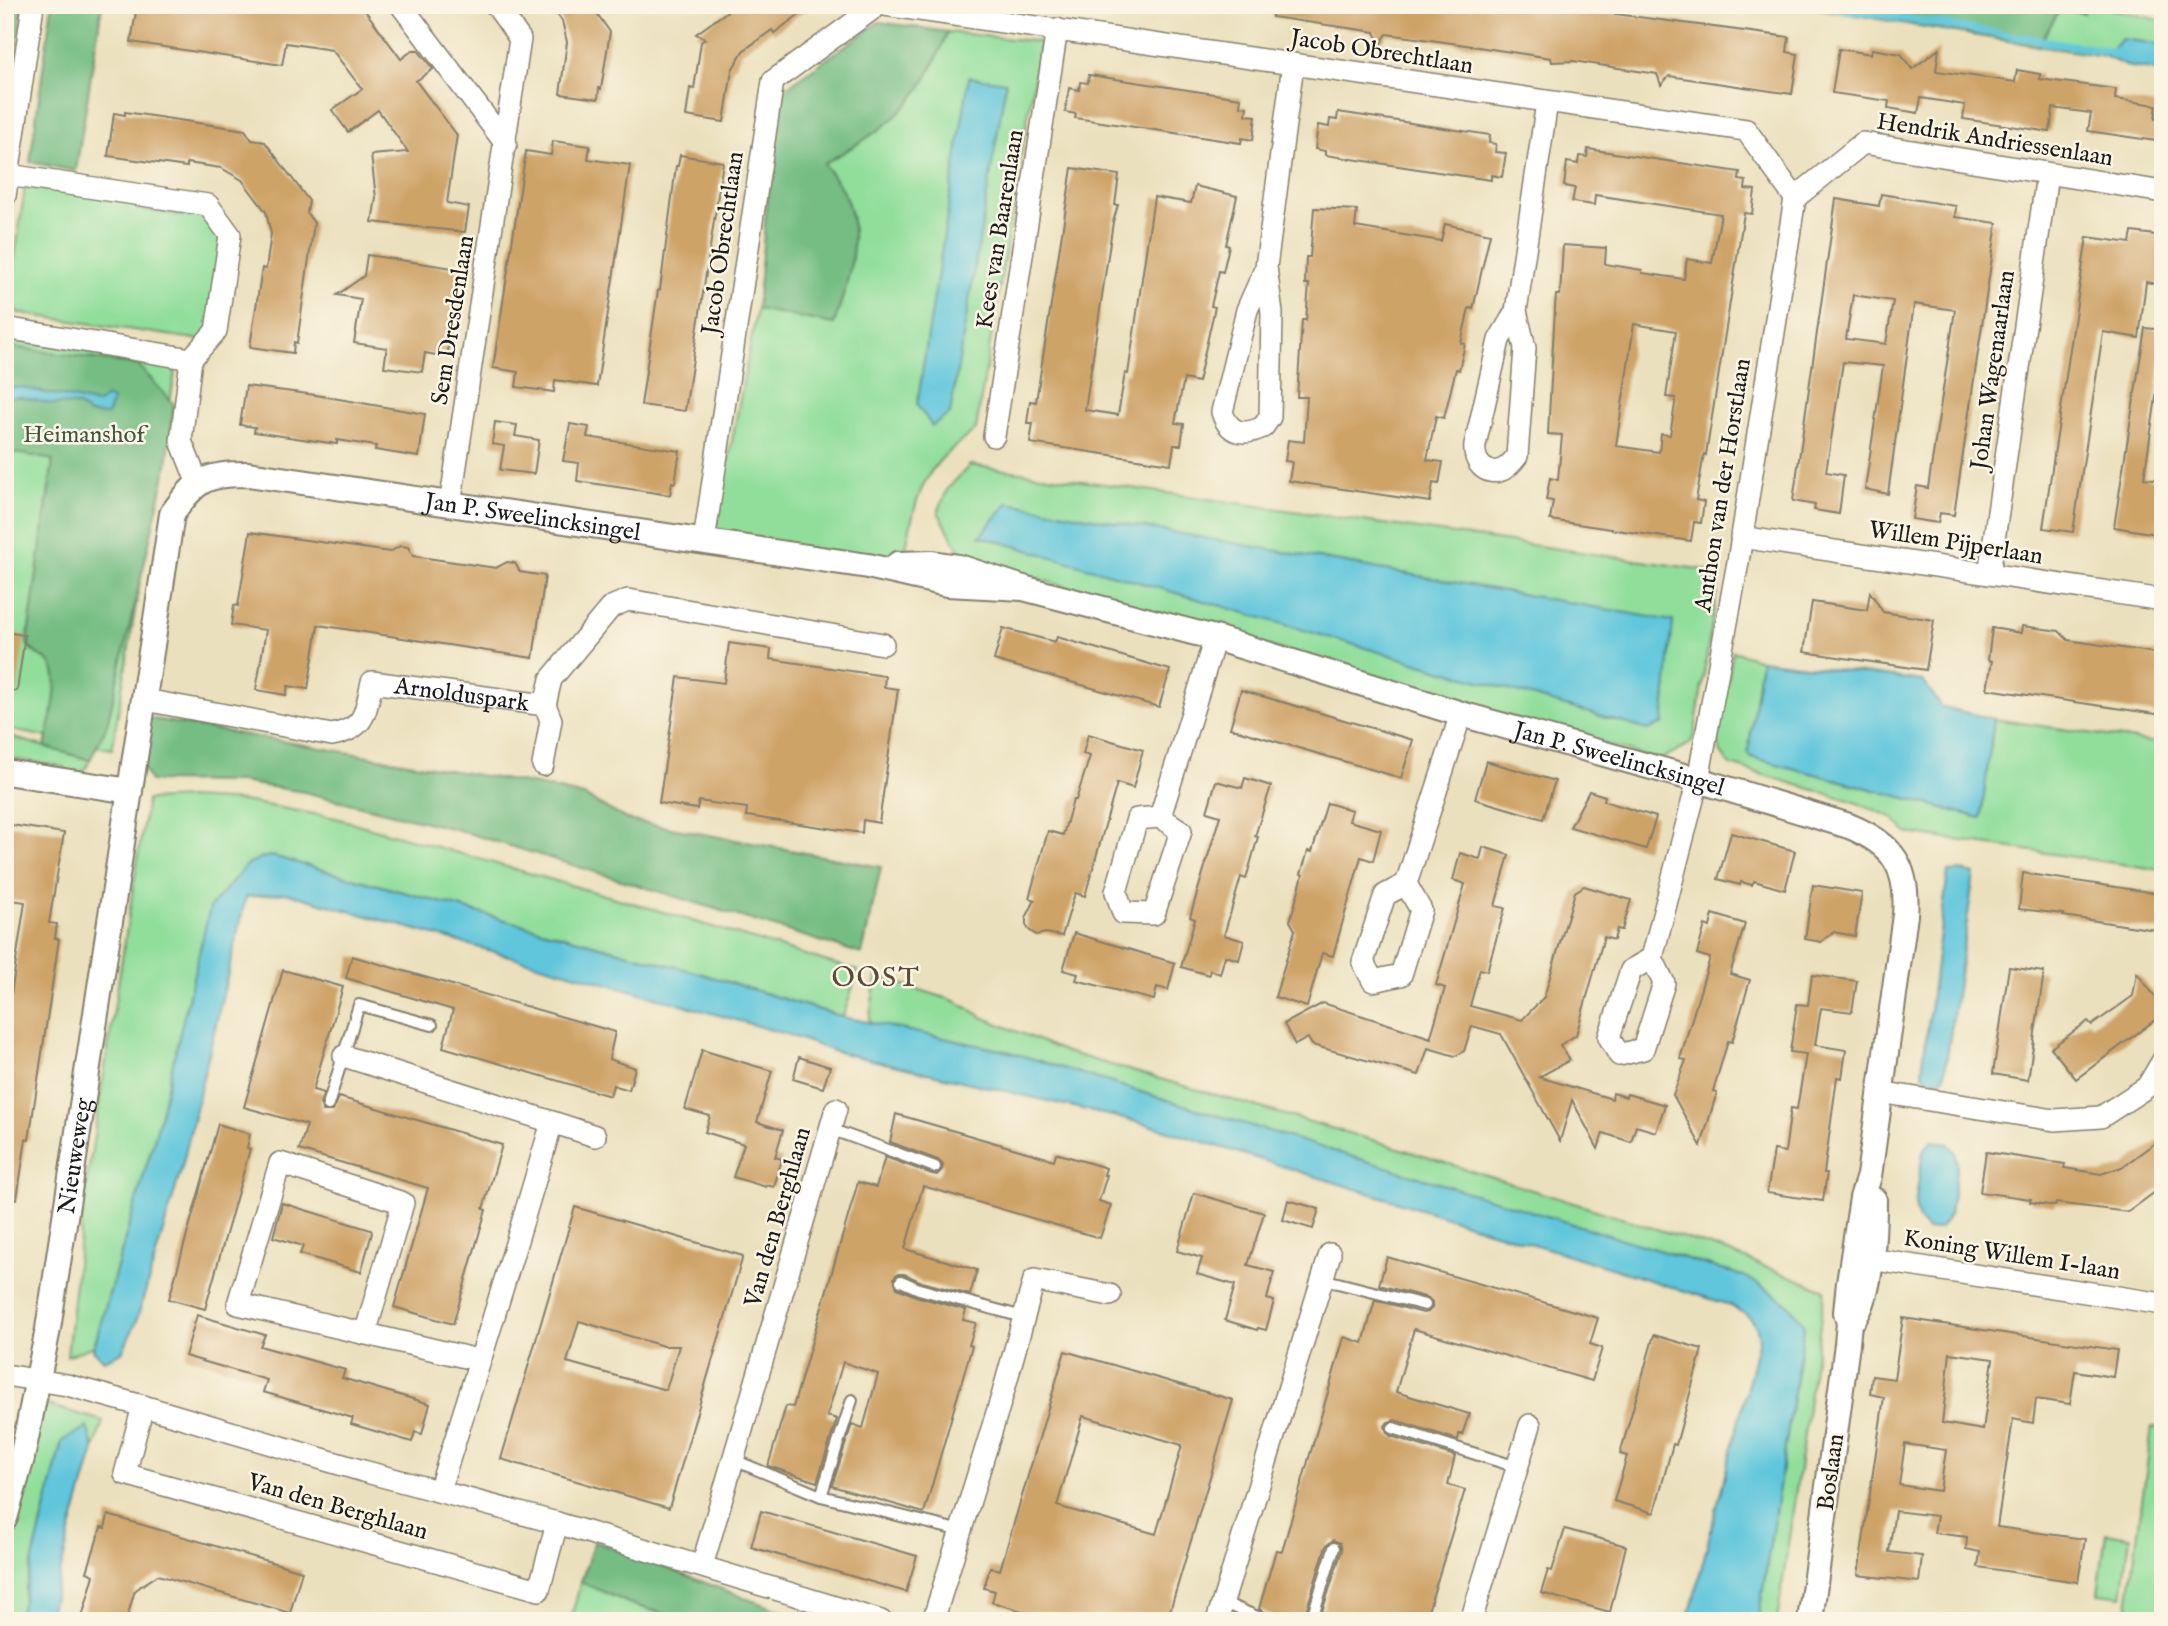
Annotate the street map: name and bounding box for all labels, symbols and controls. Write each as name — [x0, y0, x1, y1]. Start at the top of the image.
street label: Jacob Obrechtlaan — [1285, 22, 1476, 82]
street label: Hendrik Andriessenlaan — [1874, 106, 2115, 175]
street label: Kees van Baarenlaan — [969, 127, 1032, 331]
street label: Jacob Obrechtlaan — [695, 149, 752, 340]
street label: Sem Dresdenlaan — [425, 233, 482, 407]
street label: Johan Wagenaarlaan — [1964, 268, 2023, 475]
street label: Anthon van der Horstlaan — [1688, 356, 1759, 615]
park label: Heimanshof — [23, 420, 149, 451]
street label: Jan P. Sweelincksingel — [420, 486, 643, 549]
street label: Willem Pijperlaan — [1866, 514, 2045, 573]
street label: Arnolduspark — [391, 671, 531, 720]
street label: Jan P. Sweelincksingel — [1507, 715, 1729, 804]
district label: OOST — [831, 961, 921, 996]
street label: Nieuweweg — [52, 1095, 100, 1216]
street label: Van den Berghlaan — [738, 1124, 819, 1312]
street label: Koning Willem I-laan — [1901, 1223, 2123, 1288]
street label: Boslaan — [1811, 1432, 1852, 1513]
street label: Van den Berghlaan — [243, 1467, 431, 1548]

